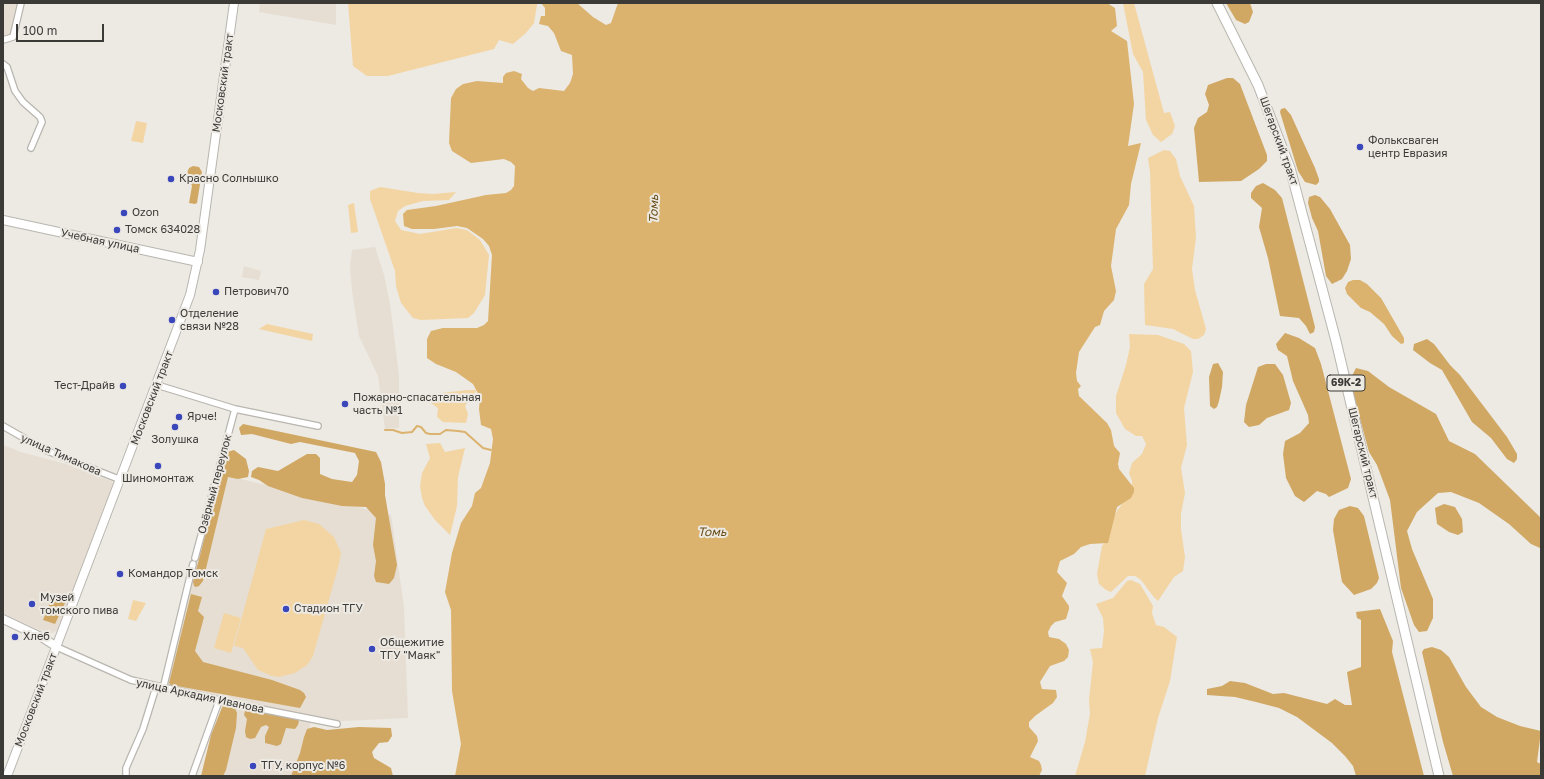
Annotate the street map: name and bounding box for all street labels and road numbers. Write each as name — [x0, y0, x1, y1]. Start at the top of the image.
street label: Московский тракт — [210, 33, 236, 133]
street label: Шегарский тракт — [1257, 95, 1301, 187]
street label: Учебная улица — [59, 226, 141, 256]
street label: Московский тракт — [128, 349, 176, 447]
road number: 69К-2 — [1327, 375, 1365, 391]
street label: Шегарский тракт — [1345, 406, 1381, 500]
street label: улица Тимакова — [19, 431, 103, 479]
street label: Озёрный переулок — [195, 433, 235, 535]
street label: Московский тракт — [12, 651, 60, 749]
street label: улица Аркадия Иванова — [135, 676, 265, 716]

